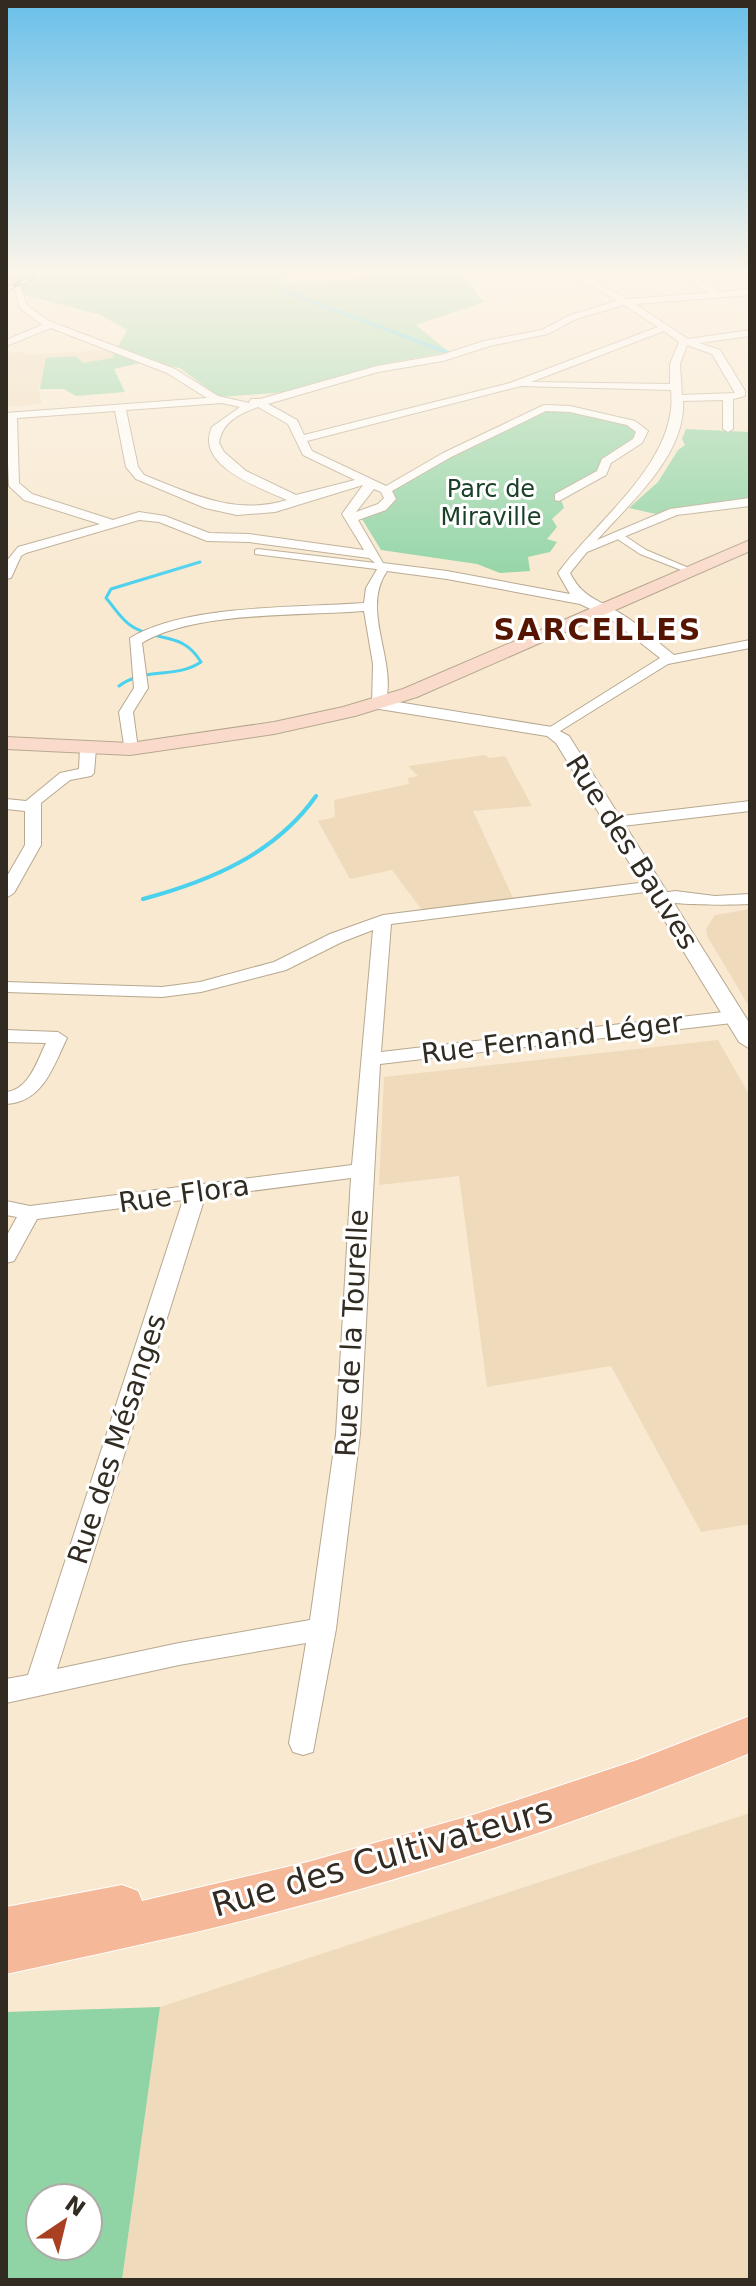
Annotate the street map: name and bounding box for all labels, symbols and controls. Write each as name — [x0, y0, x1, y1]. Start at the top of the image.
park label: Parc de Miraville — [441, 475, 541, 531]
district label: SARCELLES — [494, 612, 702, 647]
street label: Rue des Bauves — [559, 749, 705, 955]
street label: Rue Fernand Léger — [419, 1006, 685, 1070]
street label: Rue Flora — [116, 1168, 252, 1220]
street label: Rue de la Tourelle — [329, 1208, 375, 1458]
street label: Rue des Mésanges — [61, 1310, 173, 1568]
street label: Rue des Cultivateurs — [207, 1789, 557, 1925]
north arrow — [24, 2182, 104, 2262]
text: N — [60, 2191, 90, 2222]

